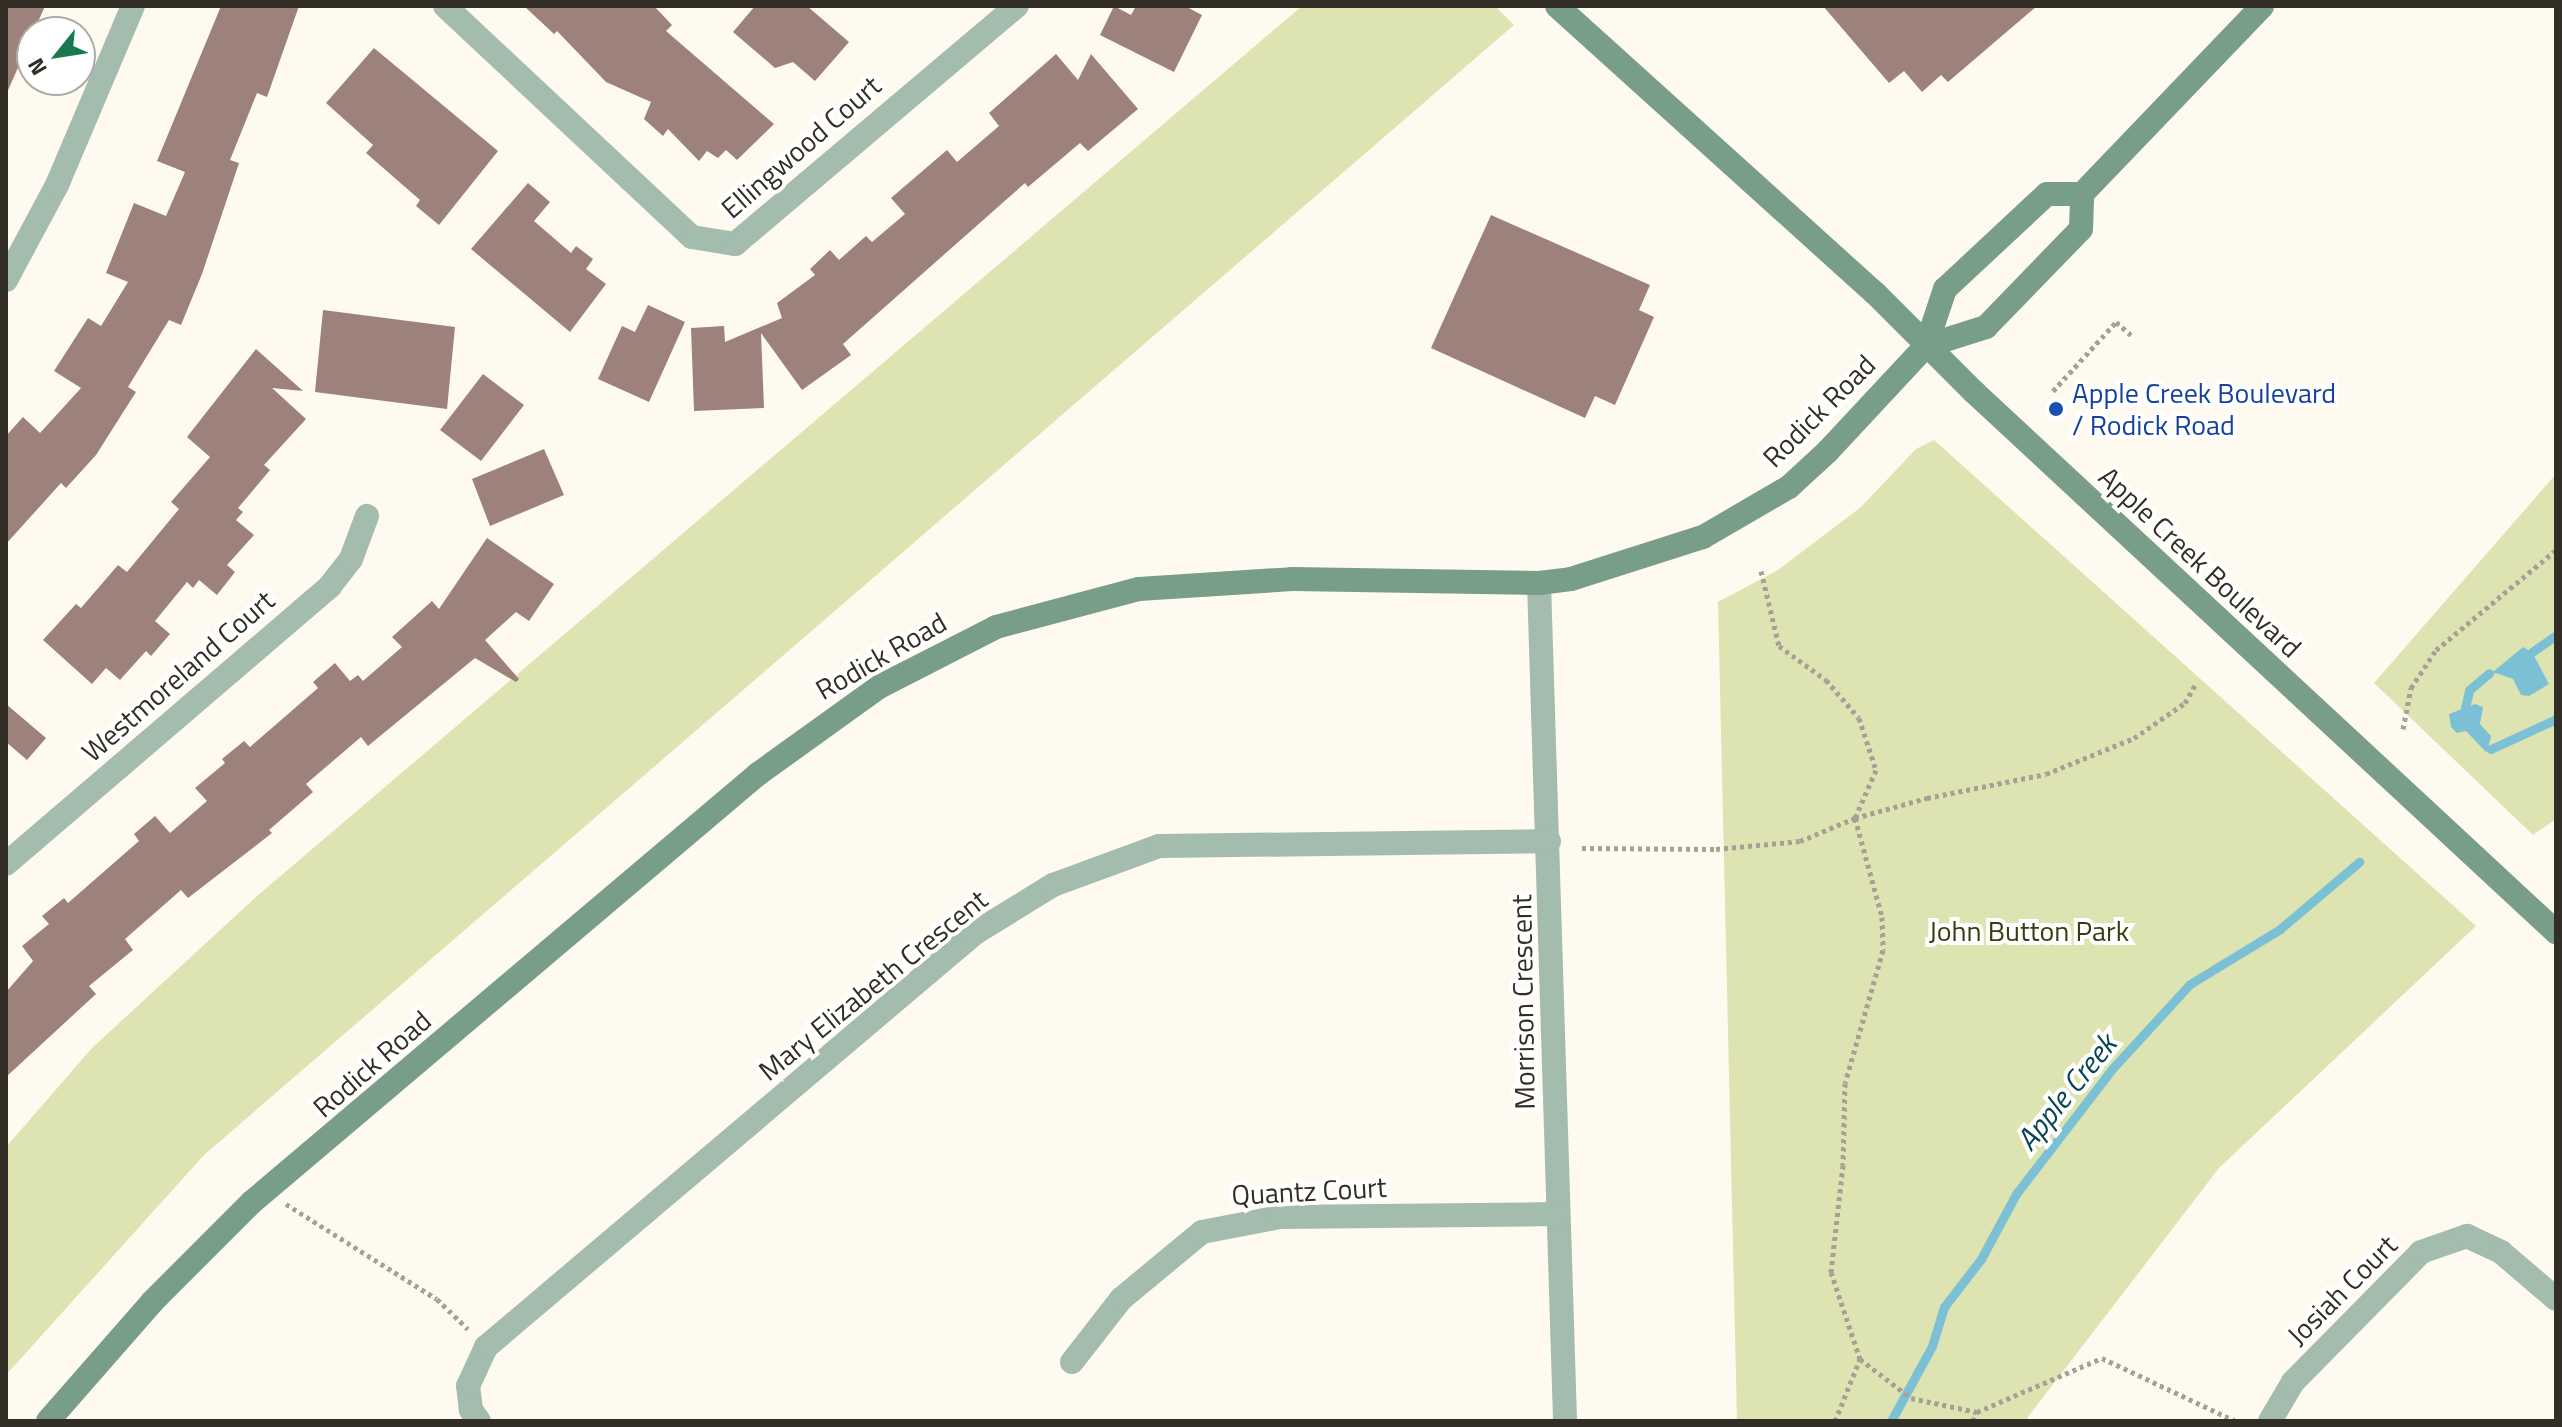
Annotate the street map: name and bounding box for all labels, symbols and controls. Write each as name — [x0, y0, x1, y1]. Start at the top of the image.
north arrow — [16, 16, 96, 96]
text: N — [18, 52, 55, 82]
street label: Ellingwood Court — [715, 69, 887, 225]
street label: Rodick Road — [1756, 348, 1882, 474]
place label: Apple Creek Boulevard / Rodick Road — [2072, 376, 2336, 442]
marker: Apple Creek Boulevard / Rodick Road — [2047, 400, 2065, 418]
street label: Apple Creek Boulevard — [2092, 460, 2308, 664]
street label: Westmoreland Court — [75, 583, 281, 769]
street label: Rodick Road — [810, 605, 952, 707]
street label: Mary Elizabeth Crescent — [752, 883, 994, 1087]
street label: Morrison Crescent — [1504, 894, 1542, 1110]
park label: John Button Park — [1929, 914, 2129, 948]
street label: Rodick Road — [306, 1004, 438, 1124]
water label: Apple Creek — [2008, 1027, 2124, 1157]
street label: Quantz Court — [1231, 1170, 1387, 1212]
street label: Josiah Court — [2280, 1228, 2404, 1352]

